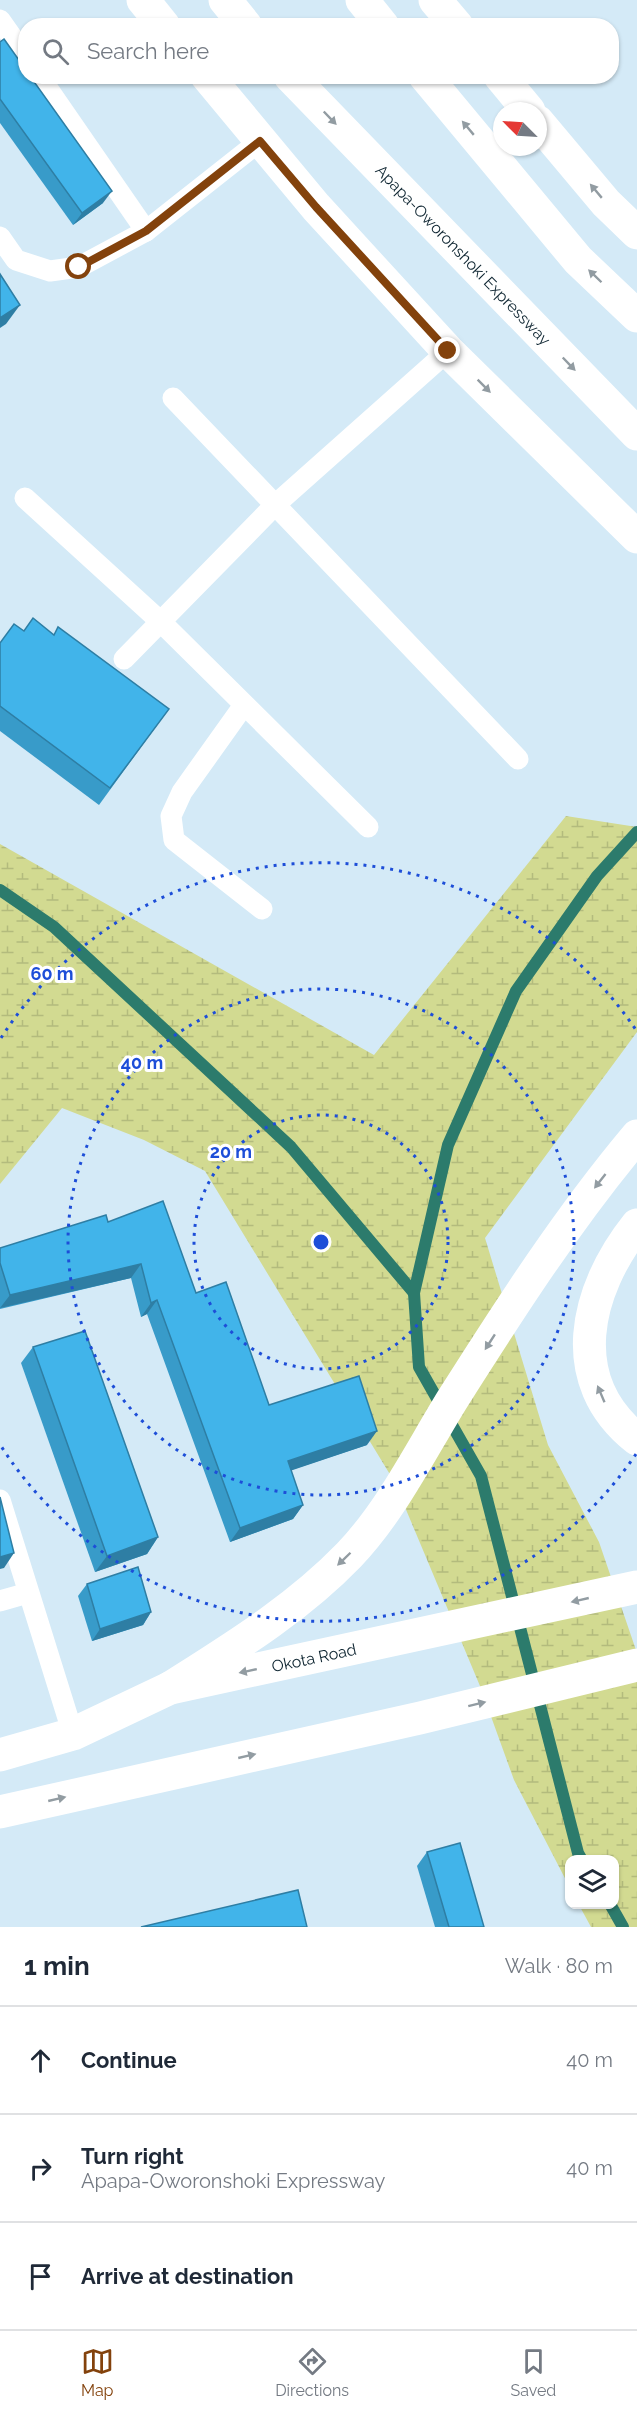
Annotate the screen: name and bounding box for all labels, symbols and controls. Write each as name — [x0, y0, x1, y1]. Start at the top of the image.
search box — [18, 18, 619, 84]
icon: search — [39, 35, 72, 68]
text: Search here — [87, 38, 209, 64]
north arrow — [493, 102, 547, 156]
one-way arrow — [323, 111, 337, 125]
one-way arrow — [462, 121, 475, 136]
street label: Apapa-Oworonshoki Expressway — [372, 161, 555, 349]
one-way arrow — [590, 184, 603, 199]
route start — [65, 253, 91, 279]
one-way arrow — [588, 269, 602, 283]
route end — [434, 337, 460, 363]
one-way arrow — [561, 356, 575, 370]
one-way arrow — [476, 379, 491, 393]
text: 60 m — [30, 963, 74, 984]
text: 40 m — [121, 1052, 163, 1073]
text: 20 m — [210, 1141, 252, 1162]
one-way arrow — [593, 1173, 606, 1189]
centre of rings — [311, 1232, 331, 1252]
one-way arrow — [485, 1334, 496, 1350]
one-way arrow — [596, 1385, 606, 1403]
one-way arrow — [336, 1552, 351, 1566]
one-way arrow — [571, 1595, 589, 1605]
street label: Okota Road — [270, 1640, 358, 1676]
one-way arrow — [239, 1667, 257, 1677]
one-way arrow — [468, 1698, 486, 1708]
one-way arrow — [238, 1751, 257, 1761]
one-way arrow — [48, 1794, 67, 1803]
map controls — [565, 1855, 619, 1909]
button: layers — [565, 1855, 619, 1909]
text: 1 min — [24, 1951, 90, 1981]
text: Walk · 80 m — [505, 1954, 613, 1978]
icon: ahead — [24, 2044, 57, 2077]
text: Continue — [81, 2047, 177, 2073]
text: 40 m — [566, 2048, 613, 2072]
text: Turn right — [81, 2143, 184, 2169]
icon: right — [24, 2152, 57, 2185]
text: 40 m — [566, 2156, 613, 2180]
text: Apapa-Oworonshoki Expressway — [81, 2169, 385, 2193]
icon: arrive — [24, 2260, 57, 2293]
text: Arrive at destination — [81, 2263, 294, 2289]
tab: Map — [81, 2345, 114, 2400]
tab: Directions — [275, 2345, 349, 2400]
tab: Saved — [510, 2345, 556, 2400]

